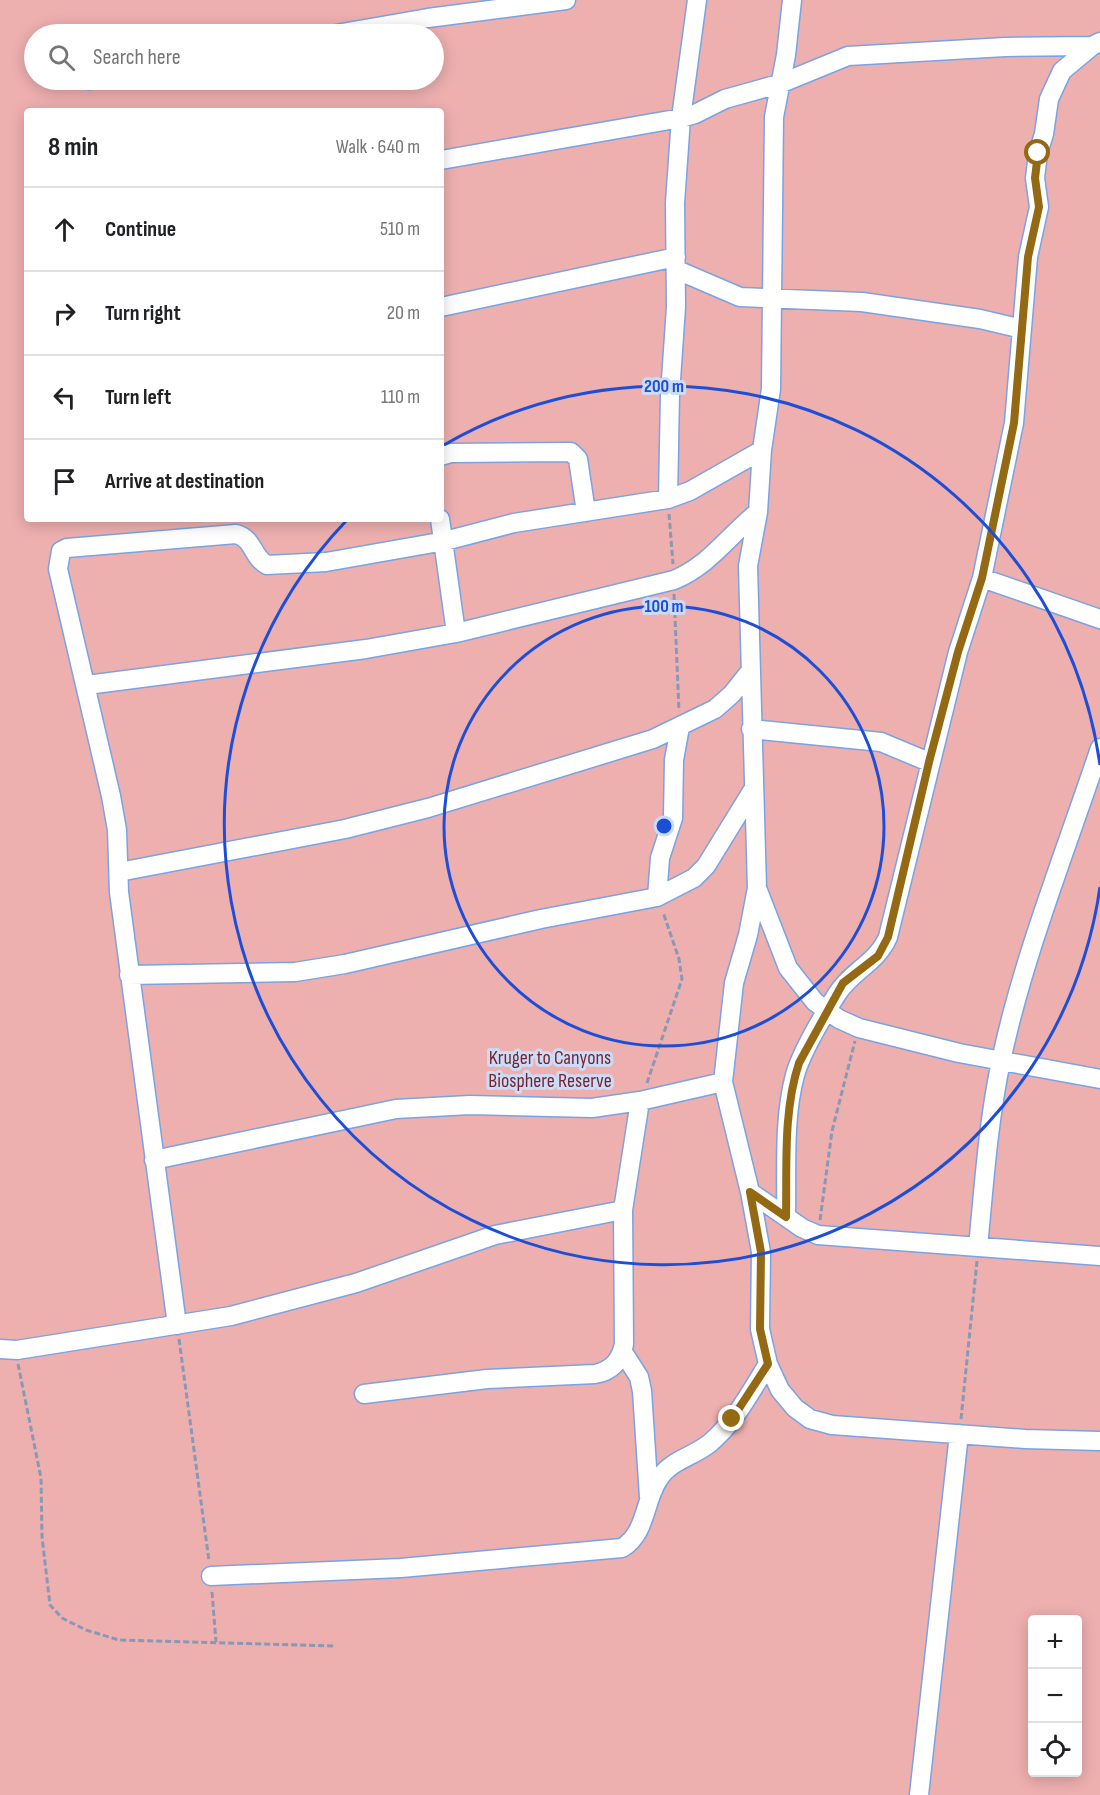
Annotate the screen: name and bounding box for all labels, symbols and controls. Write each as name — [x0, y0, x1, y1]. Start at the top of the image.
search box — [24, 24, 444, 90]
icon: search — [45, 41, 78, 74]
text: Search here — [93, 44, 180, 71]
text: 8 min — [48, 132, 98, 163]
text: Walk · 640 m — [336, 135, 420, 159]
route start — [1024, 139, 1050, 165]
icon: ahead — [48, 213, 81, 246]
text: Continue — [105, 216, 176, 243]
text: 510 m — [380, 217, 420, 241]
icon: right — [48, 297, 81, 330]
text: Turn right — [105, 300, 181, 327]
text: 20 m — [387, 301, 420, 325]
text: 200 m — [644, 376, 684, 397]
icon: left — [48, 381, 81, 414]
text: Turn left — [105, 384, 171, 411]
text: 110 m — [381, 385, 420, 409]
icon: arrive — [48, 465, 81, 498]
text: Arrive at destination — [105, 468, 264, 495]
text: 100 m — [645, 596, 684, 617]
centre of rings — [654, 816, 674, 836]
park label: Kruger to Canyons Biosphere Reserve — [488, 1046, 612, 1093]
route end — [718, 1405, 744, 1431]
map controls — [1028, 1615, 1082, 1777]
button: + — [1028, 1615, 1082, 1669]
button: − — [1028, 1669, 1082, 1723]
button: locate — [1028, 1723, 1082, 1777]

